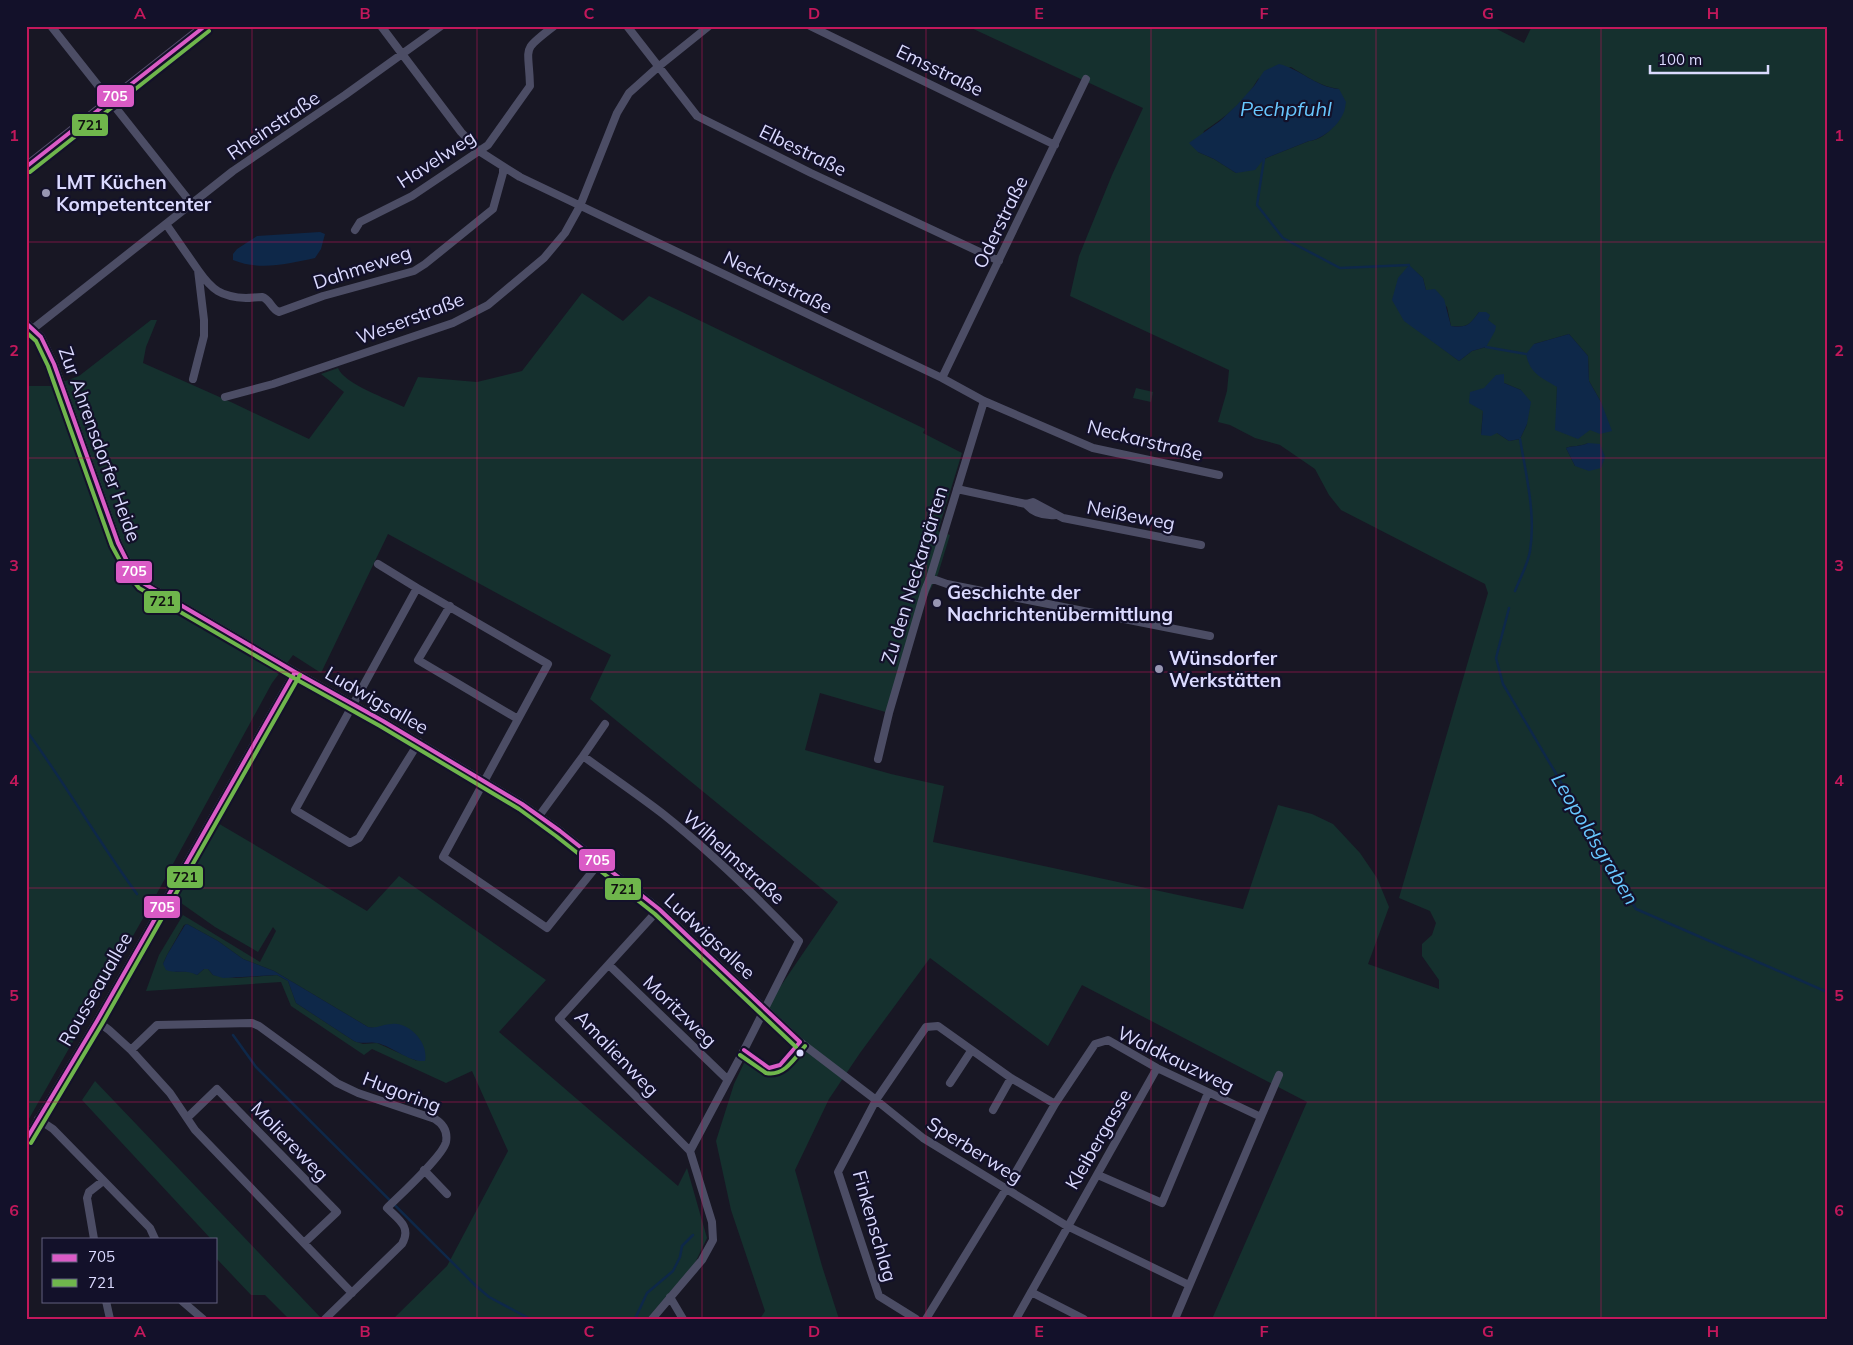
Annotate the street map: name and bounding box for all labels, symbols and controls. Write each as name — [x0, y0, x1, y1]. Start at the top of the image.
text: A — [134, 3, 146, 23]
text: B — [359, 3, 371, 23]
text: C — [584, 3, 595, 23]
text: D — [808, 3, 820, 23]
text: E — [1034, 3, 1044, 23]
text: F — [1259, 3, 1269, 23]
text: G — [1482, 3, 1494, 23]
text: H — [1707, 3, 1719, 23]
street label: Emsstraße — [893, 39, 987, 101]
scale bar — [1650, 42, 1768, 74]
text: 100 m — [1658, 50, 1702, 69]
line badge: 705 — [96, 84, 135, 108]
street label: Rheinstraße — [222, 85, 324, 165]
text: 705 — [102, 87, 128, 105]
water label: Pechpfuhl — [1240, 96, 1332, 121]
line badge: 721 — [71, 113, 109, 137]
text: 721 — [77, 116, 103, 134]
street label: Elbestraße — [755, 119, 851, 181]
text: 1 — [9, 125, 19, 145]
street label: Havelweg — [392, 125, 480, 193]
text: 1 — [1834, 125, 1844, 145]
place label: LMT Küchen Kompetentcenter — [56, 170, 212, 216]
street label: Oderstraße — [967, 172, 1033, 272]
marker: LMT Küchen Kompetentcenter — [40, 187, 52, 199]
street label: Dahmeweg — [310, 240, 414, 294]
street label: Neckarstraße — [720, 245, 836, 319]
street label: Weserstraße — [353, 286, 467, 350]
text: 2 — [9, 340, 19, 360]
text: 2 — [1834, 340, 1844, 360]
street label: Zur Ahrensdorfer Heide — [54, 343, 146, 545]
street label: Neckarstraße — [1085, 414, 1205, 466]
street label: Zu den Neckargärten — [875, 483, 953, 667]
street label: Neißeweg — [1085, 495, 1177, 535]
text: 3 — [9, 555, 19, 575]
text: 3 — [1834, 555, 1844, 575]
line badge: 705 — [115, 560, 153, 584]
text: 705 — [121, 562, 147, 580]
place label: Geschichte der Nachrichtenübermittlung — [947, 580, 1173, 626]
line badge: 721 — [143, 590, 181, 614]
text: 721 — [149, 592, 175, 610]
marker: Geschichte der Nachrichtenübermittlung — [931, 597, 943, 609]
place label: Wünsdorfer Werkstätten — [1169, 646, 1281, 692]
street label: Ludwigsallee — [321, 661, 433, 739]
marker: Wünsdorfer Werkstätten — [1153, 663, 1165, 675]
water label: Leopoldsgraben — [1546, 768, 1645, 909]
text: 4 — [9, 770, 19, 790]
text: 4 — [1834, 770, 1844, 790]
street label: Wilhelmstraße — [678, 805, 790, 909]
line badge: 705 — [578, 848, 616, 872]
text: 705 — [584, 851, 610, 869]
line badge: 721 — [166, 865, 204, 889]
text: 721 — [172, 868, 198, 886]
line badge: 721 — [604, 877, 642, 901]
text: 721 — [610, 880, 636, 898]
street label: Ludwigsallee — [660, 888, 760, 984]
line badge: 705 — [143, 895, 181, 919]
text: 705 — [149, 898, 175, 916]
street label: Rousseauallee — [53, 928, 137, 1050]
street label: Moritzweg — [638, 970, 722, 1052]
text: 5 — [9, 985, 19, 1005]
text: 5 — [1834, 985, 1844, 1005]
street label: Amalienweg — [570, 1005, 664, 1101]
street label: Waldkauzweg — [1114, 1020, 1238, 1098]
unlabelled marker — [795, 1048, 805, 1058]
street label: Hugoring — [359, 1066, 445, 1118]
street label: Kleibergasse — [1060, 1085, 1136, 1193]
street label: Moliereweg — [246, 1096, 334, 1186]
street label: Sperberweg — [923, 1111, 1027, 1189]
street label: Finkenschlag — [848, 1168, 902, 1284]
text: 6 — [9, 1200, 19, 1220]
text: 6 — [1834, 1200, 1844, 1220]
legend — [42, 1238, 218, 1302]
text: 705 — [88, 1247, 115, 1266]
text: 721 — [88, 1273, 115, 1292]
text: A — [134, 1321, 146, 1341]
text: B — [359, 1321, 371, 1341]
text: C — [584, 1321, 595, 1341]
text: D — [808, 1321, 820, 1341]
text: E — [1034, 1321, 1044, 1341]
text: F — [1259, 1321, 1269, 1341]
text: G — [1482, 1321, 1494, 1341]
text: H — [1707, 1321, 1719, 1341]

